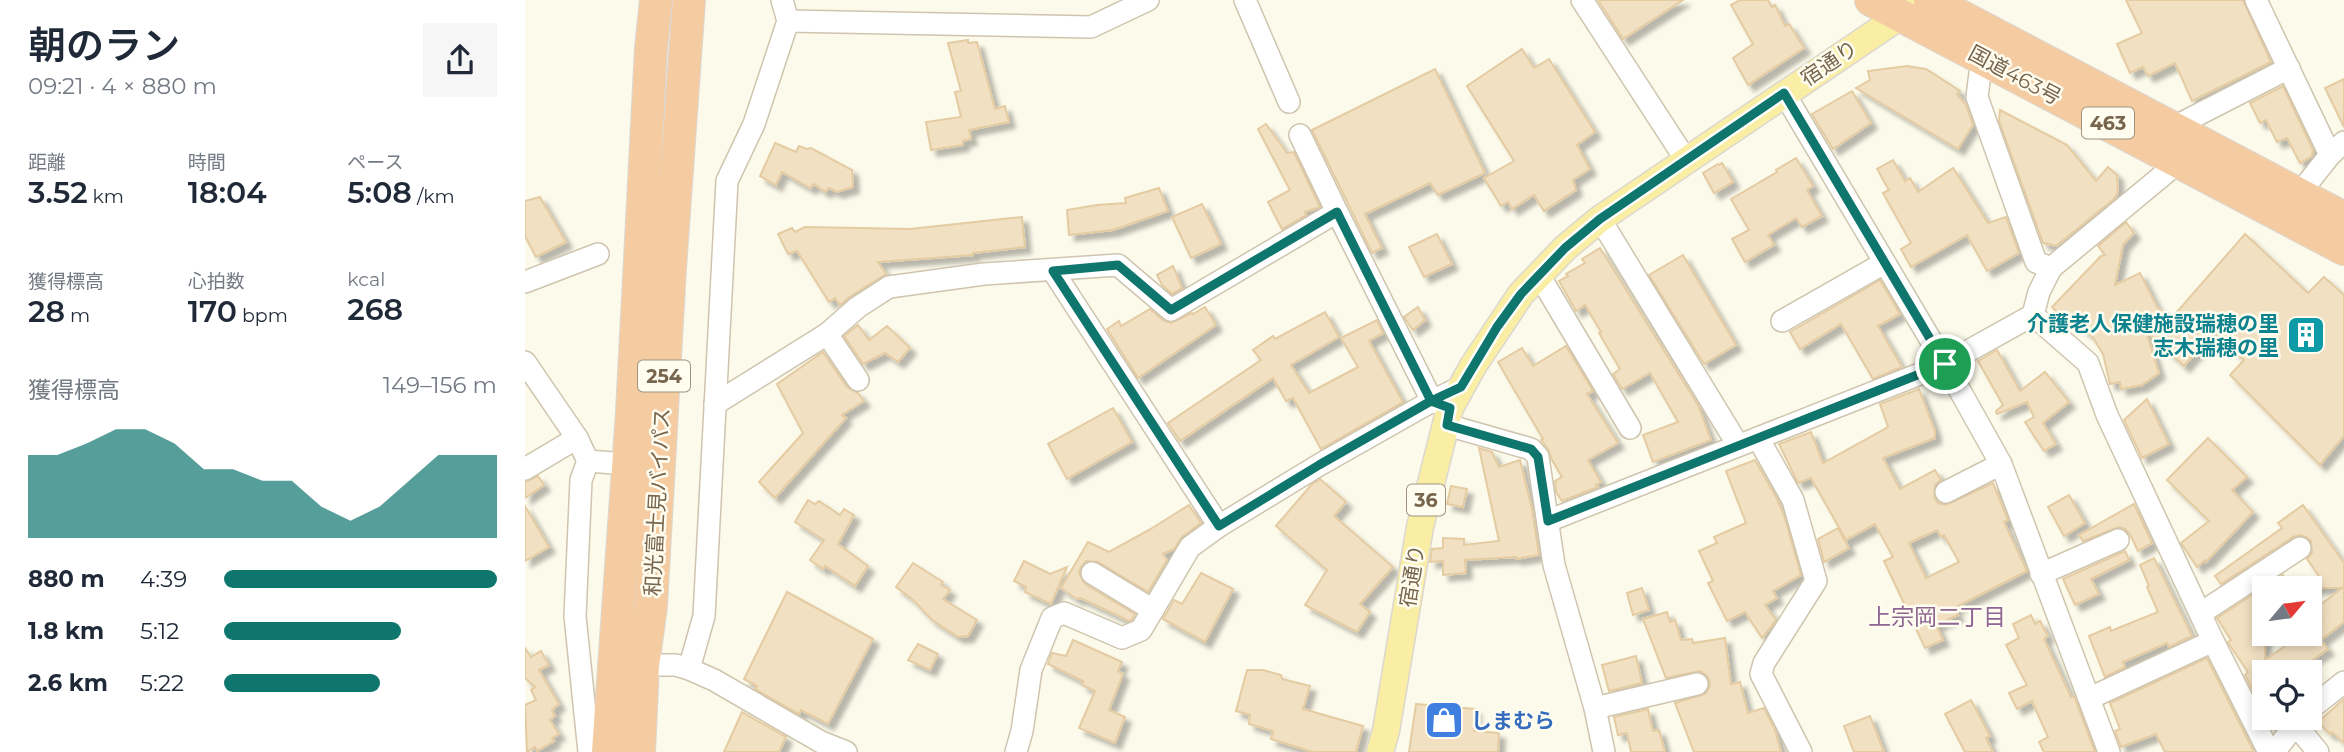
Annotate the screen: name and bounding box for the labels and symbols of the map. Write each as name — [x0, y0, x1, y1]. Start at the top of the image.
street label: 宿通り — [1796, 35, 1862, 91]
street label: 国道463号 — [1964, 40, 2066, 110]
road number: 463 — [2082, 108, 2134, 139]
place label: 介護老人保健施設瑞穂の里 志木瑞穂の里 — [2027, 311, 2279, 360]
building icon: 介護老人保健施設瑞穂の里 志木瑞穂の里 — [2285, 314, 2327, 356]
pin — [1915, 334, 1975, 394]
road number: 254 — [638, 360, 690, 392]
street label: 和光富士見バイパス — [640, 407, 674, 597]
road number: 36 — [1407, 485, 1445, 516]
street label: 宿通り — [1395, 543, 1429, 609]
north arrow — [2252, 576, 2322, 646]
district label: 上宗岡二丁目 — [1868, 603, 2006, 631]
shop icon: しまむら — [1423, 699, 1465, 741]
place label: しまむら — [1471, 708, 1555, 733]

